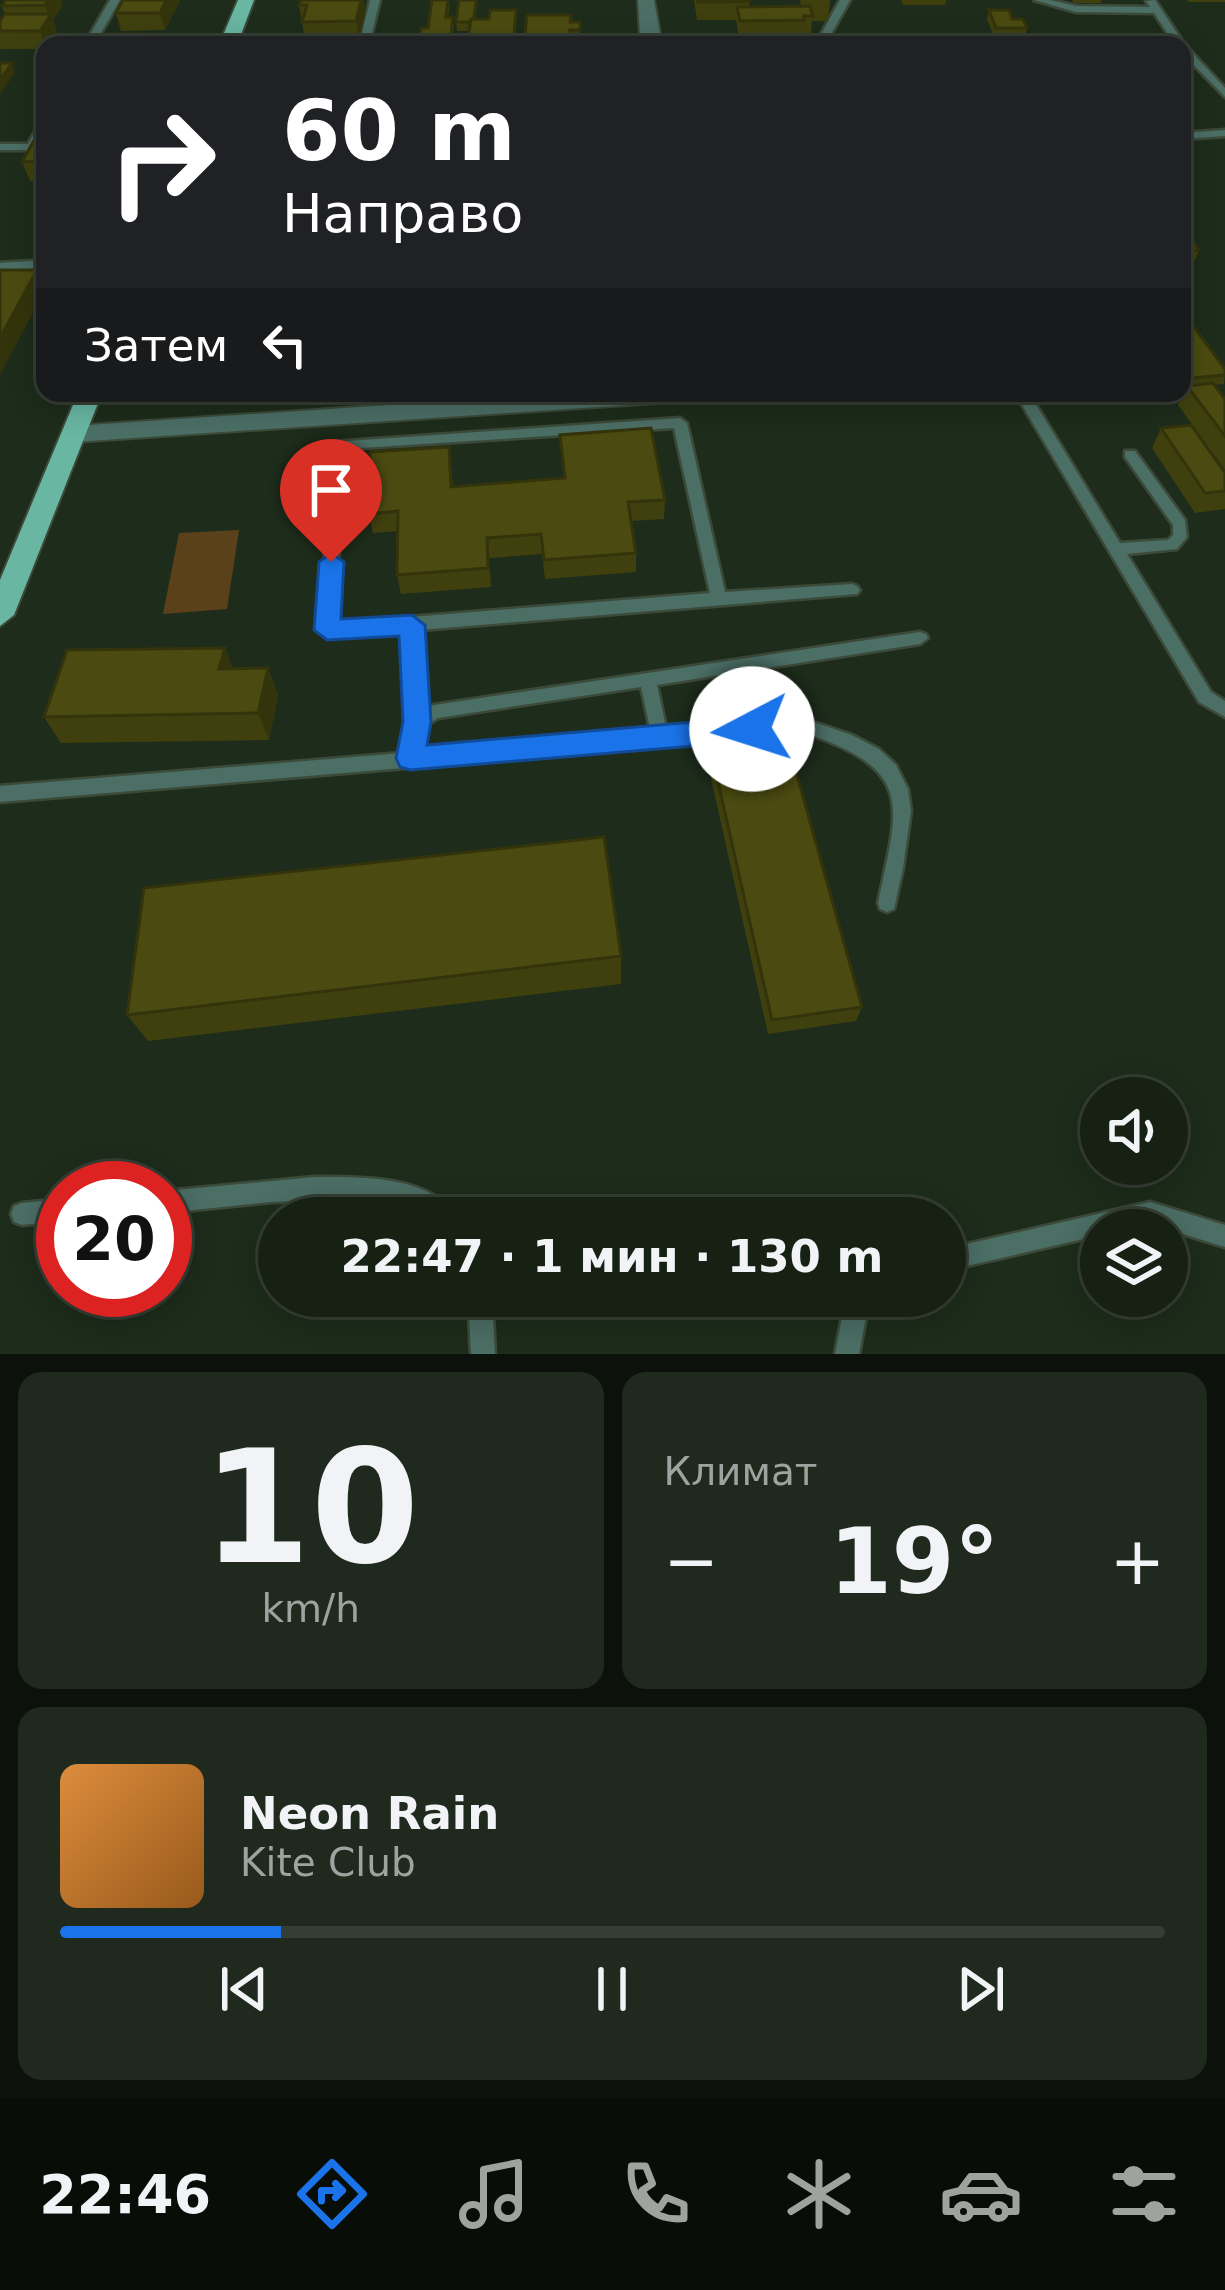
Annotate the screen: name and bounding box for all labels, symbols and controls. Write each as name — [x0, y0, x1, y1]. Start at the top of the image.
text: 60 m — [282, 82, 516, 180]
icon: right — [84, 84, 240, 240]
text: Направо — [282, 182, 523, 245]
icon: left — [252, 312, 318, 378]
text: Затем — [84, 319, 228, 372]
pin — [280, 439, 382, 562]
icon: arrive — [298, 457, 364, 523]
position arrow — [689, 666, 815, 792]
map controls — [1080, 1077, 1188, 1317]
button: sound — [1080, 1077, 1188, 1185]
speed limit sign: 20 — [36, 1161, 192, 1317]
button: layers — [1080, 1209, 1188, 1317]
text: 22:47 · 1 мин · 130 m — [341, 1230, 883, 1283]
text: 10 — [202, 1417, 419, 1599]
text: Климат — [664, 1449, 818, 1494]
text: 19° — [829, 1509, 999, 1614]
text: − — [664, 1523, 719, 1600]
text: + — [1110, 1523, 1165, 1600]
text: km/h — [262, 1586, 360, 1631]
text: Neon Rain — [240, 1787, 499, 1840]
text: Kite Club — [240, 1840, 416, 1885]
icon: previous — [211, 1956, 277, 2022]
icon: pause — [579, 1956, 645, 2022]
icon: next — [948, 1956, 1014, 2022]
icon: directions — [290, 2152, 374, 2236]
icon: music — [452, 2152, 536, 2236]
icon: phone — [614, 2152, 698, 2236]
icon: climate — [777, 2152, 861, 2236]
icon: car — [939, 2152, 1023, 2236]
icon: filters — [1102, 2152, 1186, 2236]
text: 22:46 — [39, 2163, 211, 2226]

